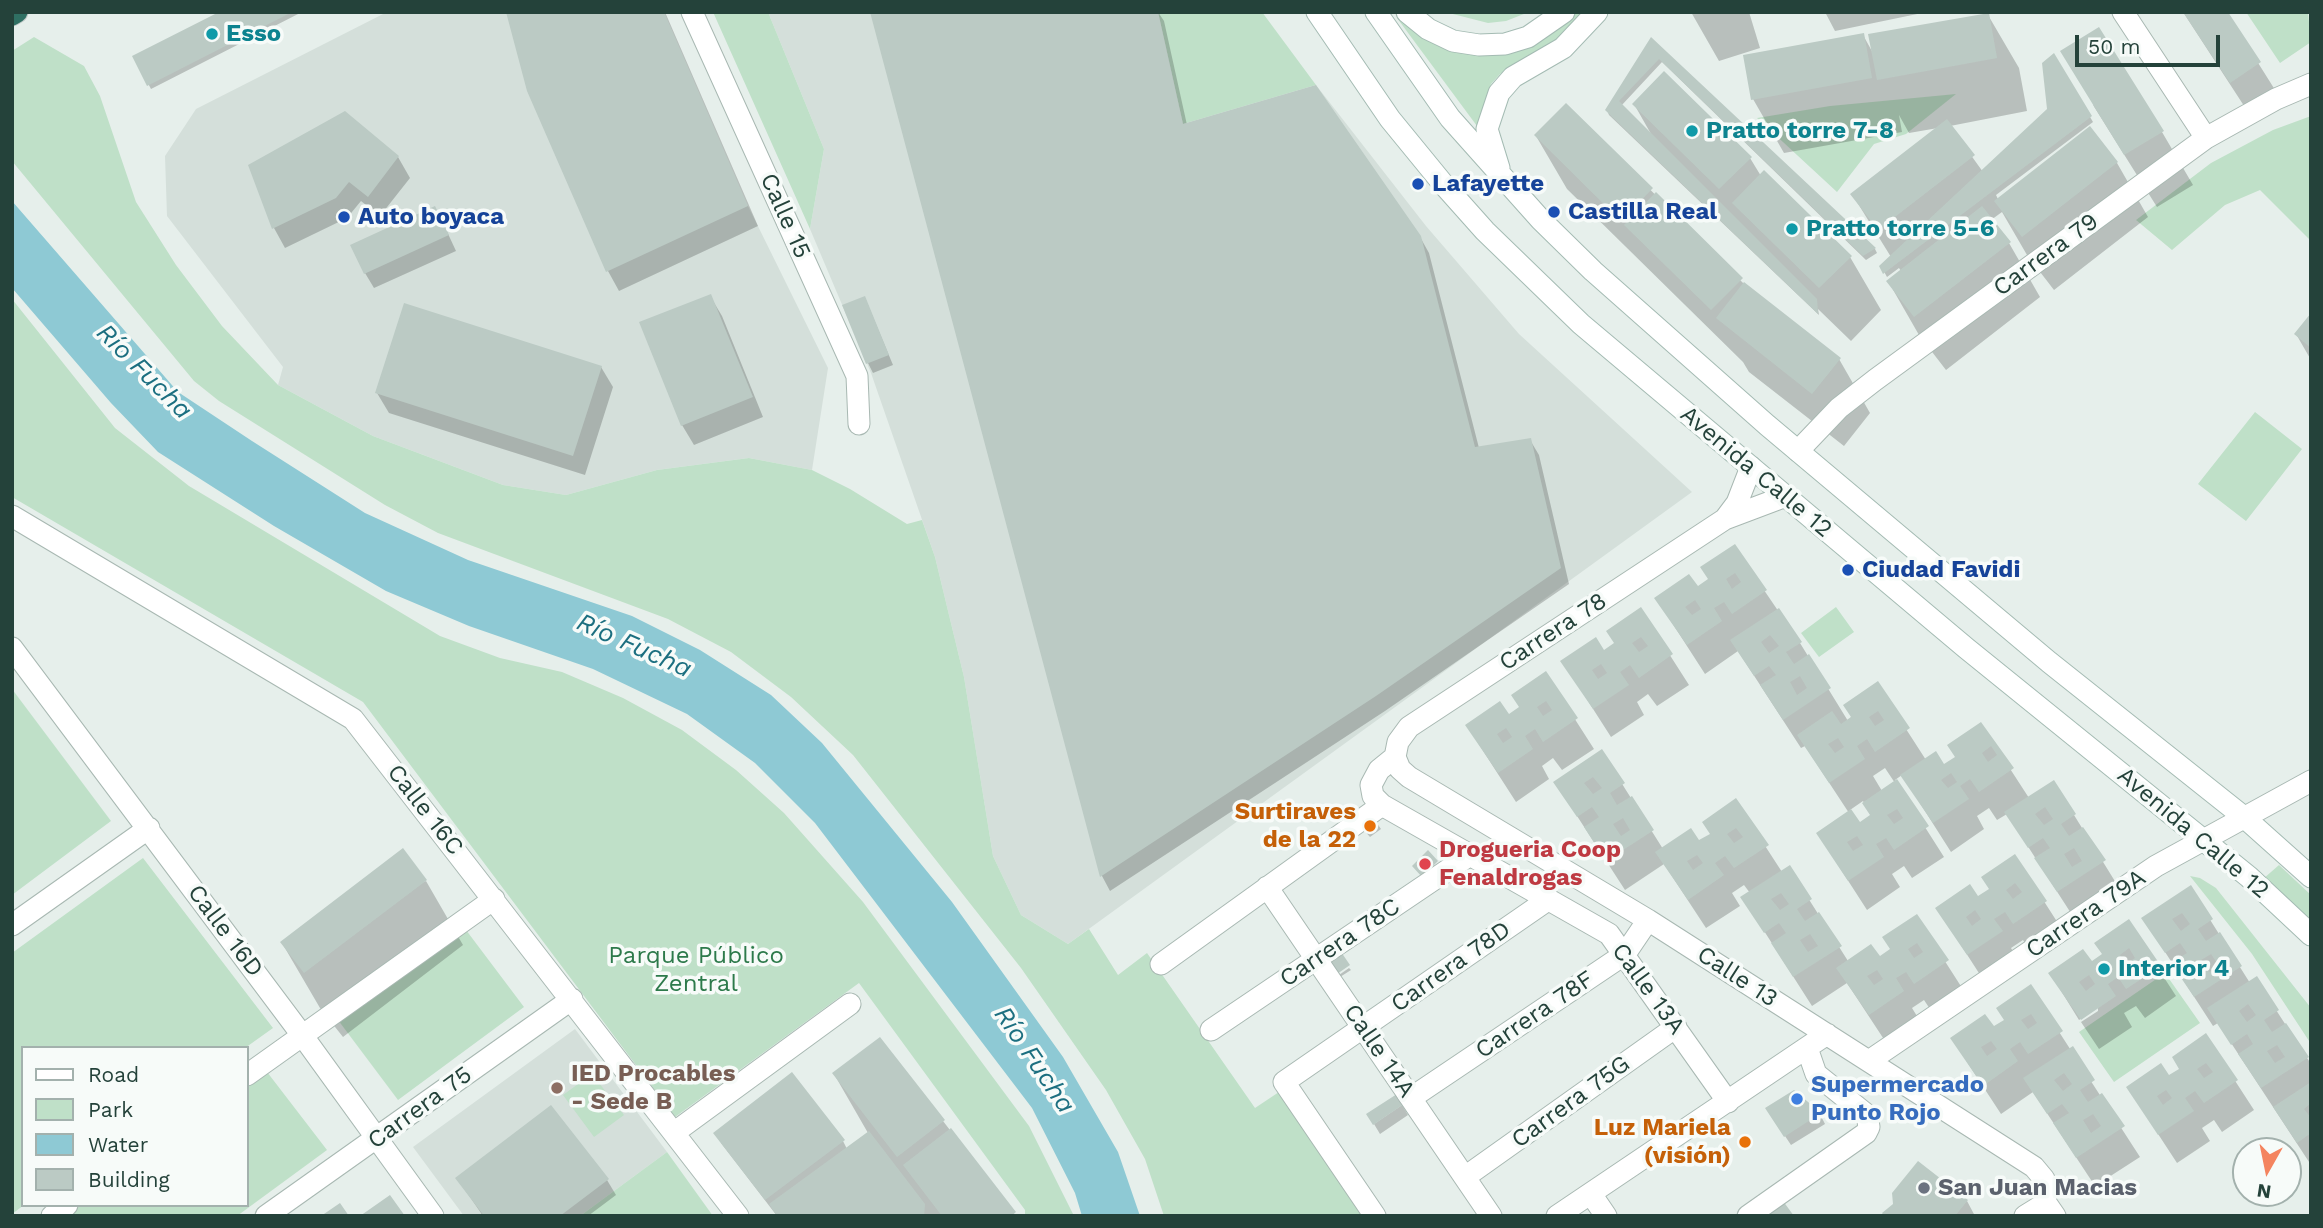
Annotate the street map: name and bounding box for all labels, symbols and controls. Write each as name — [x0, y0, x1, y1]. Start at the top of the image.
place label: Esso — [226, 20, 281, 48]
scale bar — [2078, 21, 2223, 65]
marker: Esso — [204, 26, 220, 42]
text: 50 m — [2088, 34, 2140, 59]
place label: Pratto torre 7-8 — [1706, 117, 1894, 145]
marker: Pratto torre 7-8 — [1684, 123, 1700, 139]
street label: Calle 15 — [754, 169, 816, 263]
place label: Lafayette — [1432, 170, 1544, 198]
marker: Lafayette — [1410, 176, 1426, 192]
place label: Castilla Real — [1568, 198, 1717, 226]
place label: Auto boyaca — [358, 203, 504, 231]
marker: Castilla Real — [1546, 204, 1562, 220]
street label: Carrera 79 — [1988, 207, 2104, 303]
marker: Auto boyaca — [336, 209, 352, 225]
place label: Pratto torre 5-6 — [1806, 215, 1995, 243]
marker: Pratto torre 5-6 — [1784, 221, 1800, 237]
water label: Río Fucha — [90, 318, 198, 426]
street label: Avenida Calle 12 — [1674, 400, 1838, 544]
place label: Ciudad Favidi — [1862, 556, 2020, 584]
marker: Ciudad Favidi — [1840, 562, 1856, 578]
street label: Carrera 78 — [1494, 587, 1612, 677]
water label: Río Fucha — [572, 607, 696, 685]
street label: Calle 16C — [381, 759, 469, 861]
street label: Avenida Calle 12 — [2111, 761, 2275, 905]
place label: Surtiraves de la 22 — [1235, 798, 1356, 854]
marker: Surtiraves de la 22 — [1362, 818, 1378, 834]
place label: Drogueria Coop Fenaldrogas — [1439, 836, 1621, 892]
marker: Drogueria Coop Fenaldrogas — [1417, 856, 1433, 872]
street label: Carrera 79A — [2021, 863, 2151, 965]
street label: Calle 16D — [181, 879, 269, 983]
street label: Carrera 78C — [1275, 892, 1405, 994]
street label: Carrera 78D — [1386, 915, 1516, 1019]
street label: Calle 13A — [1605, 938, 1691, 1040]
street label: Calle 13 — [1691, 940, 1783, 1014]
park label: Parque Público Zentral — [608, 942, 784, 998]
place label: Interior 4 — [2118, 955, 2229, 983]
marker: Interior 4 — [2096, 961, 2112, 977]
street label: Carrera 78F — [1470, 965, 1600, 1065]
street label: Calle 14A — [1337, 999, 1421, 1103]
water label: Río Fucha — [987, 1001, 1081, 1119]
legend — [21, 1046, 248, 1207]
street label: Carrera 75G — [1506, 1049, 1636, 1155]
place label: IED Procables - Sede B — [571, 1060, 736, 1116]
street label: Carrera 75 — [362, 1061, 478, 1155]
text: Road — [88, 1062, 139, 1087]
place label: Supermercado Punto Rojo — [1811, 1071, 1984, 1127]
marker: IED Procables - Sede B — [549, 1080, 565, 1096]
marker: Supermercado Punto Rojo — [1789, 1091, 1805, 1107]
text: Park — [88, 1097, 133, 1122]
place label: Luz Mariela (visión) — [1594, 1114, 1731, 1170]
text: Water — [88, 1132, 148, 1157]
marker: Luz Mariela (visión) — [1737, 1134, 1753, 1150]
north arrow — [2232, 1137, 2302, 1207]
text: Building — [88, 1167, 170, 1192]
place label: San Juan Macias — [1938, 1174, 2137, 1202]
text: N — [2255, 1179, 2273, 1204]
marker: San Juan Macias — [1916, 1180, 1932, 1196]

